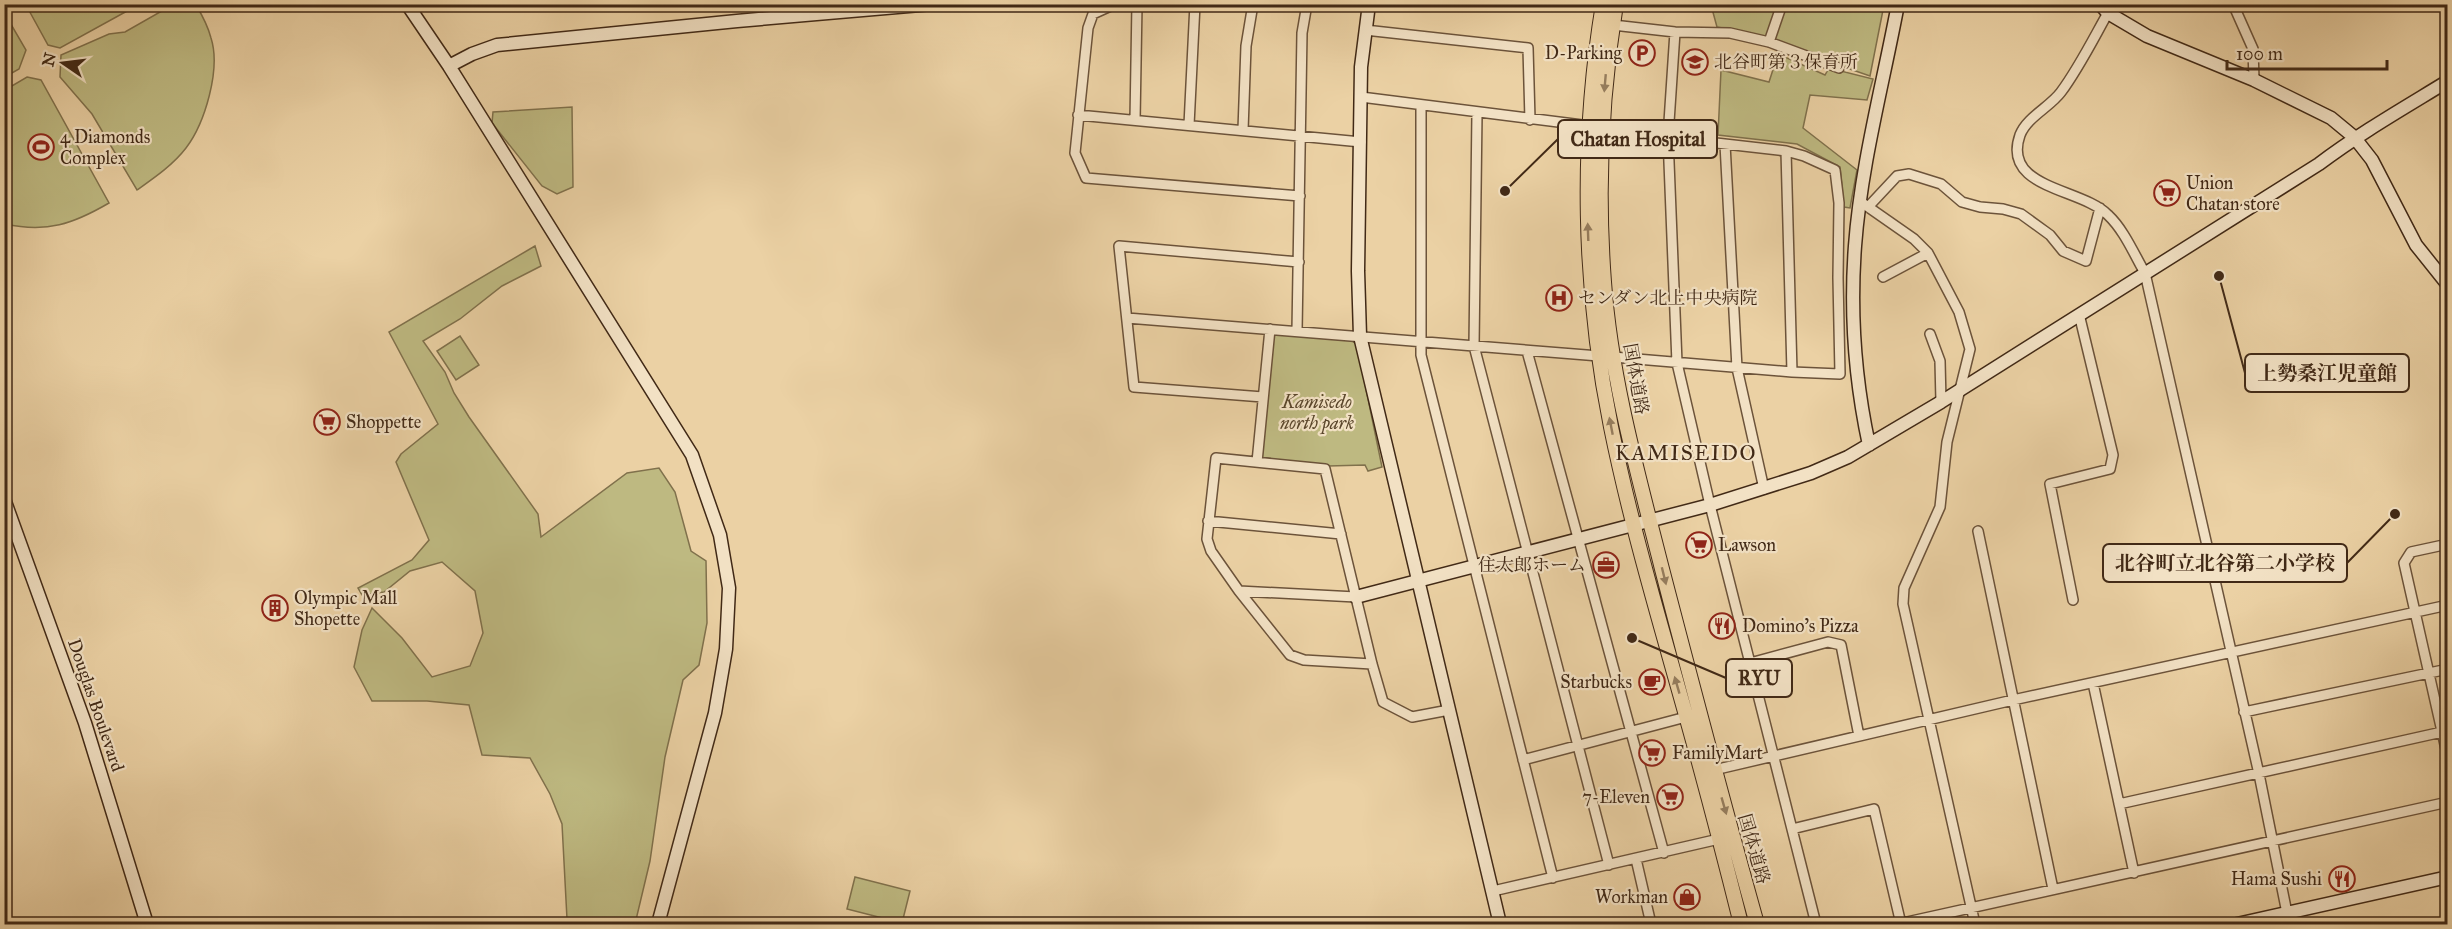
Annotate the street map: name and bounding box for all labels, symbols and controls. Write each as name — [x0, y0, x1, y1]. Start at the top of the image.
north arrow — [33, 33, 93, 93]
scale bar — [2227, 33, 2388, 71]
parking icon: D-Parking — [1627, 38, 1657, 68]
place label: D-Parking — [1545, 42, 1623, 65]
text: 100 m — [2236, 43, 2283, 65]
school or university icon: 北谷町第３保育所 — [1680, 47, 1710, 77]
text: N — [38, 50, 60, 68]
place label: 北谷町第３保育所 — [1714, 51, 1858, 73]
one-way arrow — [1600, 74, 1610, 93]
callout: Chatan Hospital — [1558, 120, 1717, 158]
place label: 4 Diamonds Complex — [60, 126, 150, 169]
text: Chatan Hospital — [1571, 127, 1706, 152]
sports icon: 4 Diamonds Complex — [26, 132, 56, 162]
place label: Union Chatan store — [2186, 172, 2280, 215]
supermarket icon: Union Chatan store — [2152, 178, 2182, 208]
one-way arrow — [1584, 223, 1593, 242]
hospital icon: センダン北上中央病院 — [1544, 283, 1574, 313]
place label: センダン北上中央病院 — [1578, 287, 1757, 309]
street label: 国体道路 — [1619, 342, 1653, 416]
callout: 上勢桑江児童館 — [2245, 354, 2409, 392]
text: 上勢桑江児童館 — [2257, 361, 2397, 385]
park label: Kamisedo north park — [1280, 391, 1354, 435]
supermarket icon: Shoppette — [312, 407, 342, 437]
place label: Shoppette — [346, 411, 421, 433]
one-way arrow — [1606, 416, 1615, 435]
district label: KAMISEIDO — [1615, 440, 1757, 466]
supermarket icon: Lawson — [1684, 530, 1714, 560]
place label: Lawson — [1718, 534, 1776, 556]
callout: 北谷町立北谷第二小学校 — [2103, 544, 2347, 582]
office icon: 住太郎ホーム — [1591, 550, 1621, 580]
text: 北谷町立北谷第二小学校 — [2115, 551, 2335, 575]
place label: 住太郎ホーム — [1478, 554, 1586, 576]
one-way arrow — [1660, 568, 1669, 586]
place label: Olympic Mall Shopette — [294, 587, 397, 630]
building icon: Olympic Mall Shopette — [260, 593, 290, 623]
restaurant icon: Domino's Pizza — [1707, 611, 1737, 641]
place label: Domino's Pizza — [1742, 615, 1859, 637]
street label: Douglas Boulevard — [62, 636, 129, 775]
callout: RYU — [1726, 659, 1792, 697]
text: RYU — [1738, 666, 1781, 690]
cafe icon: Starbucks — [1637, 667, 1667, 697]
place label: Starbucks — [1560, 671, 1632, 693]
one-way arrow — [1672, 676, 1681, 694]
supermarket icon: FamilyMart — [1637, 738, 1667, 768]
place label: FamilyMart — [1672, 742, 1764, 764]
supermarket icon: 7-Eleven — [1655, 782, 1685, 812]
place label: 7-Eleven — [1582, 786, 1650, 808]
one-way arrow — [1720, 797, 1729, 815]
street label: 国体道路 — [1734, 811, 1774, 887]
restaurant icon: Hama Sushi — [2327, 864, 2357, 894]
place label: Hama Sushi — [2231, 868, 2322, 890]
shop icon: Workman — [1672, 882, 1702, 912]
place label: Workman — [1595, 886, 1668, 908]

